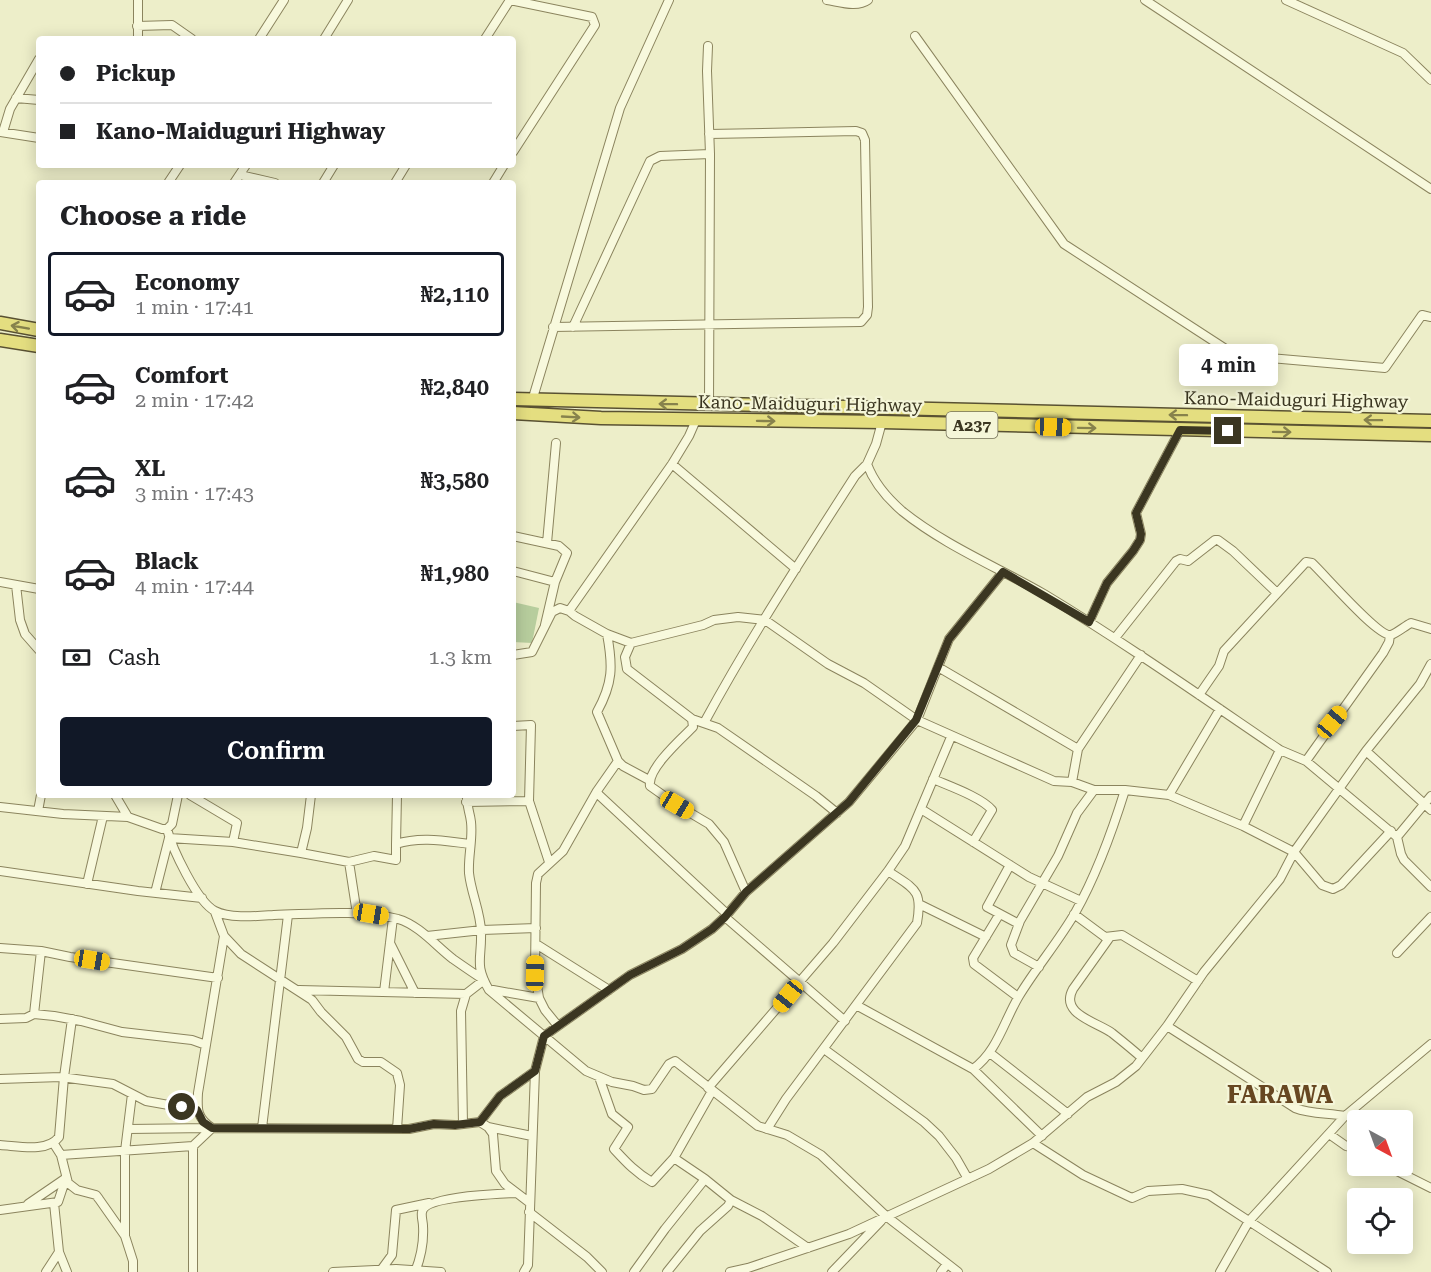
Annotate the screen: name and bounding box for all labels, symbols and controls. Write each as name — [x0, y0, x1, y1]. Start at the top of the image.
text: Pickup — [96, 61, 176, 86]
text: Kano-Maiduguri Highway — [96, 119, 385, 144]
text: Choose a ride — [60, 200, 246, 232]
icon: car — [63, 267, 117, 321]
text: Economy — [135, 270, 239, 295]
text: ₦2,110 — [421, 282, 489, 307]
text: 1 min · 17:41 — [135, 295, 254, 319]
one-way arrow — [10, 321, 30, 332]
callout: 4 min — [1178, 344, 1278, 386]
text: 4 min — [1201, 353, 1256, 377]
icon: car — [63, 360, 117, 414]
text: Comfort — [135, 363, 228, 388]
text: ₦2,840 — [421, 375, 489, 400]
street label: Kano-Maiduguri Highway — [1184, 387, 1409, 412]
text: 2 min · 17:42 — [135, 388, 254, 412]
street label: Kano-Maiduguri Highway — [698, 391, 923, 416]
one-way arrow — [658, 398, 678, 410]
one-way arrow — [1168, 410, 1188, 421]
one-way arrow — [561, 411, 581, 422]
road number: A237 — [946, 412, 998, 438]
one-way arrow — [1363, 414, 1383, 425]
one-way arrow — [756, 415, 776, 427]
car — [1035, 417, 1071, 437]
route end — [1214, 417, 1241, 444]
one-way arrow — [1077, 422, 1097, 434]
one-way arrow — [1272, 426, 1292, 438]
icon: car — [63, 453, 117, 507]
text: XL — [135, 456, 165, 481]
text: ₦3,580 — [421, 468, 489, 493]
text: 3 min · 17:43 — [135, 481, 254, 505]
icon: car — [63, 546, 117, 600]
text: Black — [135, 549, 199, 574]
text: ₦1,980 — [421, 561, 489, 586]
text: 4 min · 17:44 — [135, 574, 254, 598]
icon: cash — [60, 641, 93, 674]
text: Cash — [108, 645, 160, 670]
text: 1.3 km — [428, 645, 492, 669]
car — [1314, 702, 1350, 742]
button: Confirm — [60, 717, 492, 786]
car — [657, 788, 697, 822]
car — [352, 902, 390, 926]
car — [73, 948, 111, 972]
car — [526, 955, 544, 991]
car — [770, 976, 806, 1016]
district label: FARAWA — [1227, 1081, 1334, 1109]
route start — [168, 1093, 195, 1120]
north arrow — [1347, 1110, 1413, 1176]
map controls — [1347, 1110, 1413, 1254]
button: locate — [1347, 1188, 1413, 1254]

